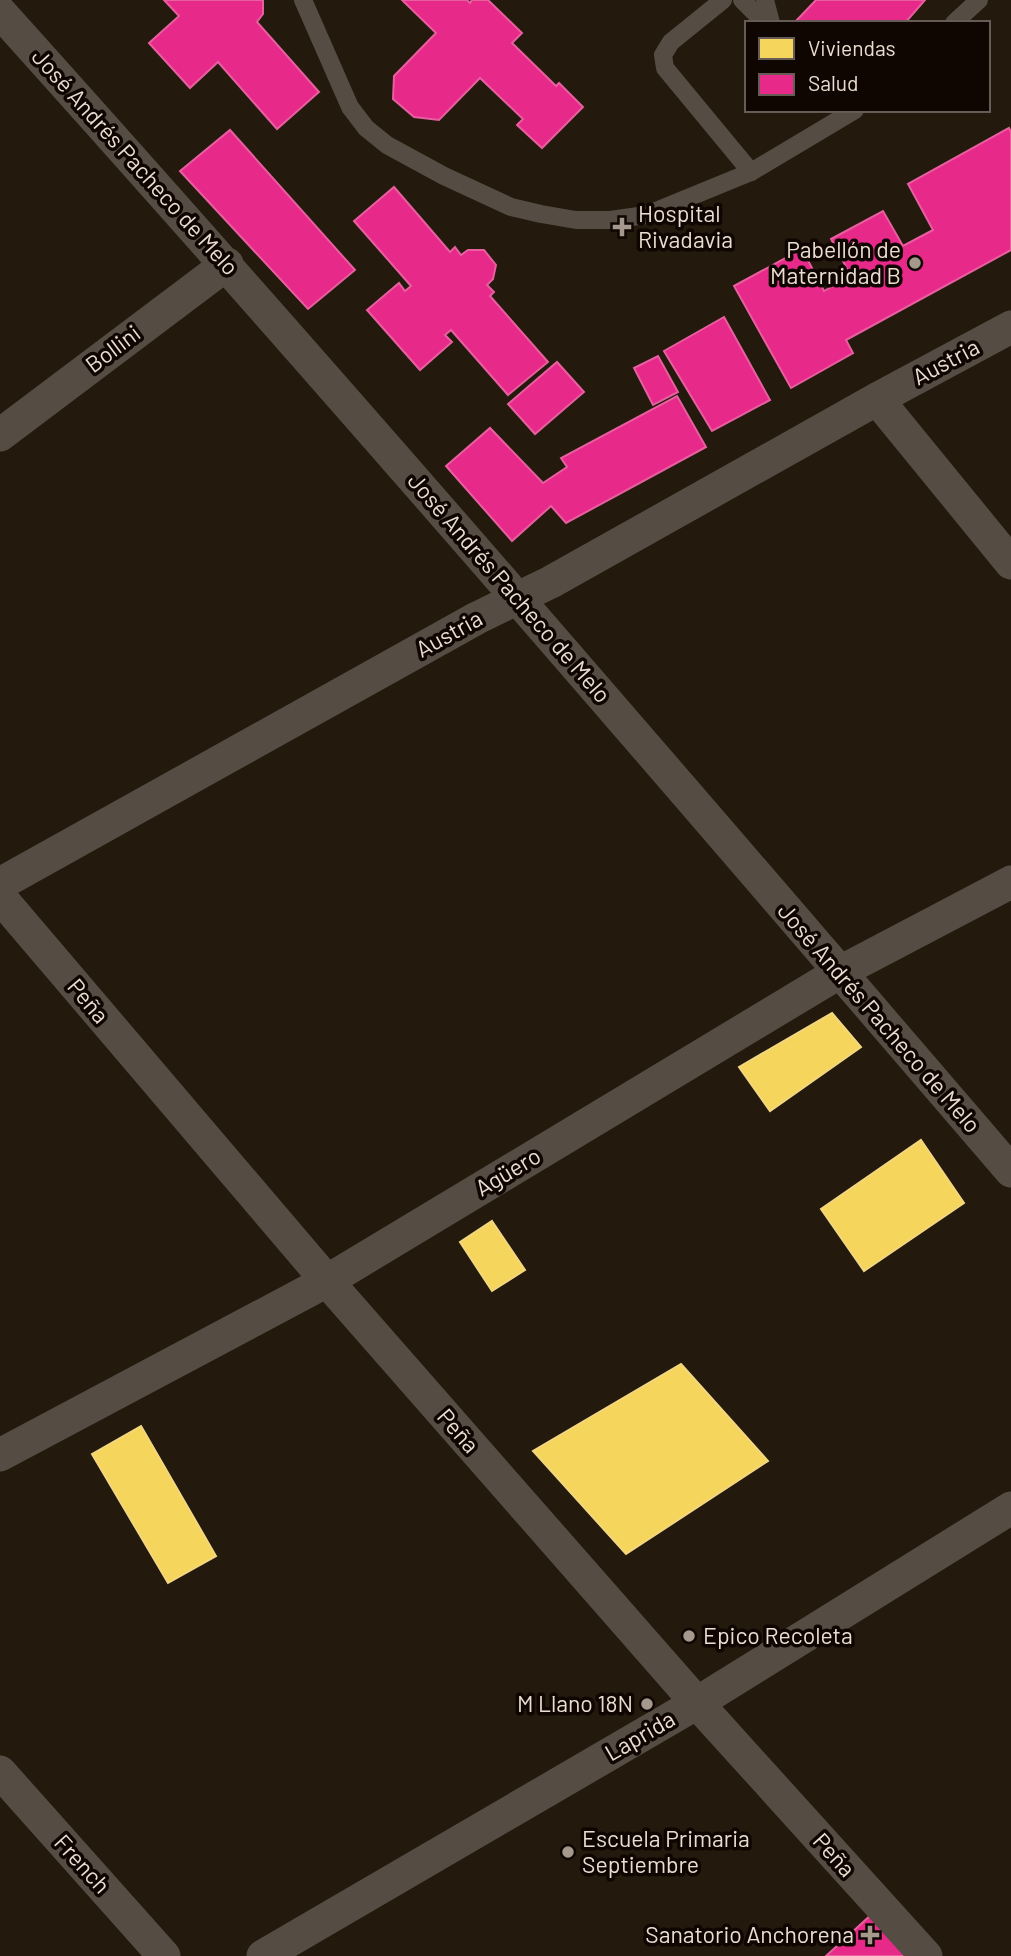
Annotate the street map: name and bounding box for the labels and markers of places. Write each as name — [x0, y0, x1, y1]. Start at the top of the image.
place label: Hospital Rivadavia — [638, 199, 733, 253]
marker: Hospital Rivadavia — [612, 217, 632, 237]
place label: Pabellón de Maternidad B — [770, 235, 901, 289]
marker: Pabellón de Maternidad B — [907, 255, 923, 271]
place label: Epico Recoleta — [703, 1621, 853, 1649]
marker: Epico Recoleta — [681, 1628, 697, 1644]
place label: M Llano 18N — [517, 1689, 633, 1717]
marker: M Llano 18N — [639, 1696, 655, 1712]
place label: Escuela Primaria Septiembre — [582, 1824, 750, 1878]
marker: Escuela Primaria Septiembre — [560, 1844, 576, 1860]
place label: Sanatorio Anchorena — [645, 1920, 854, 1948]
marker: Sanatorio Anchorena — [860, 1925, 880, 1945]

